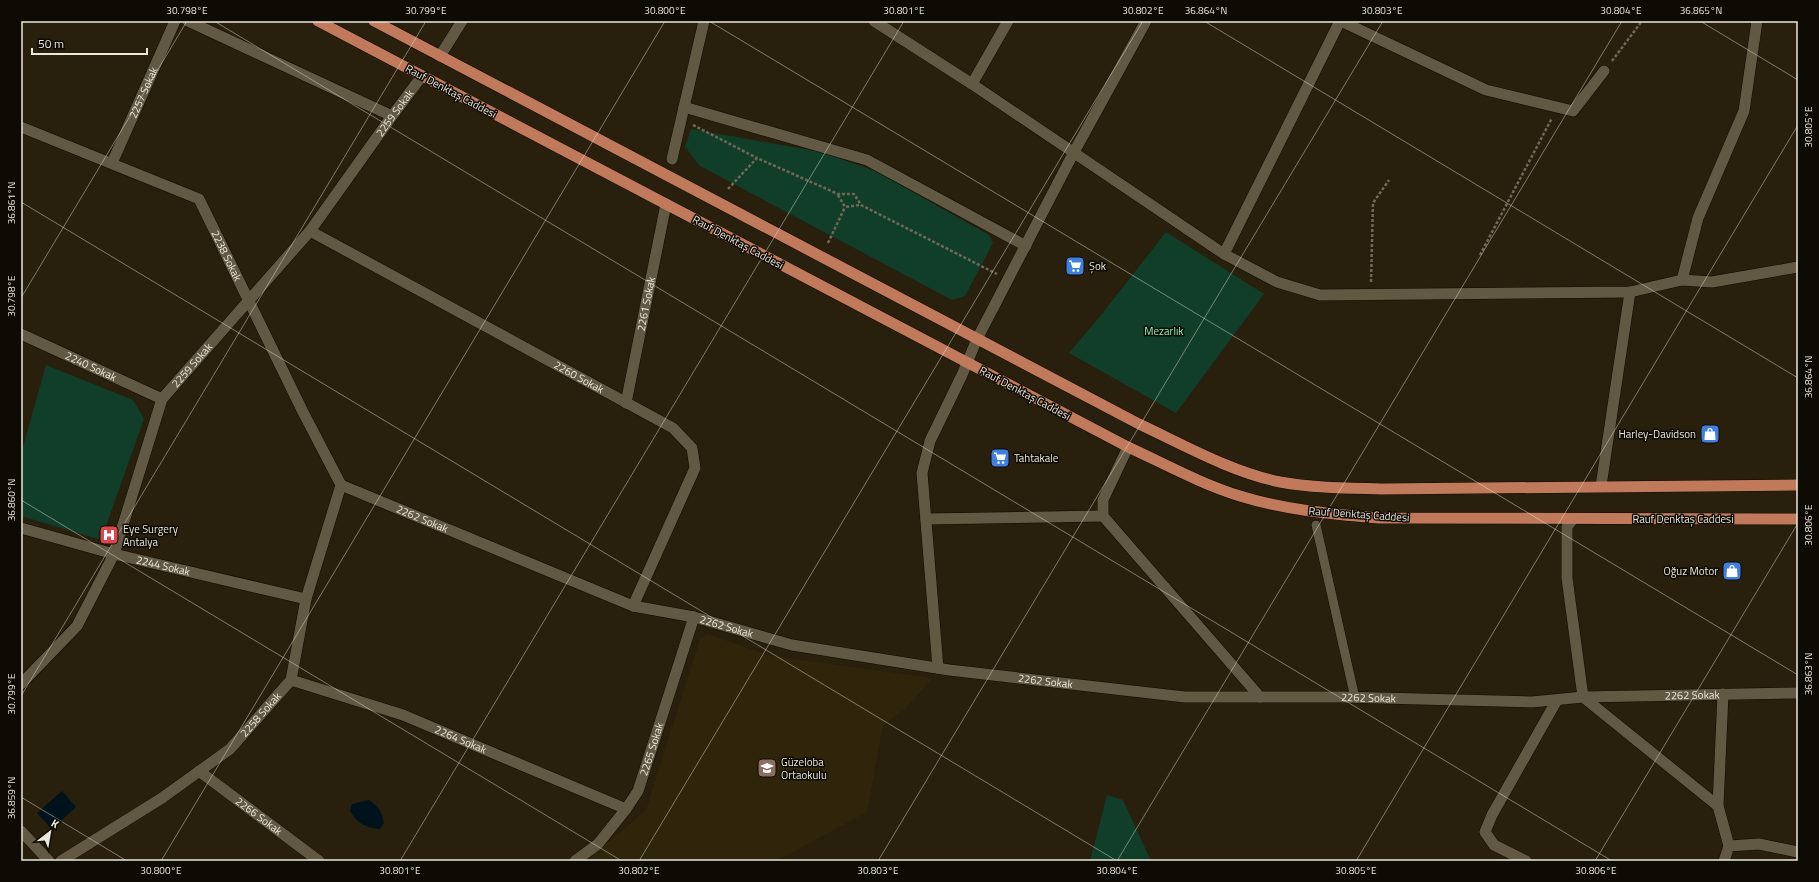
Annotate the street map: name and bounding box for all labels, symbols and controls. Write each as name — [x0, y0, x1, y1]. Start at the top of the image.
text: 30.798°E — [166, 3, 208, 18]
text: 30.799°E — [405, 3, 447, 18]
text: 30.800°E — [644, 3, 686, 18]
text: 30.801°E — [883, 3, 925, 18]
text: 30.802°E — [1122, 3, 1164, 18]
text: 36.864°N — [1185, 3, 1227, 18]
text: 30.803°E — [1361, 3, 1403, 18]
text: 30.804°E — [1600, 3, 1642, 18]
text: 36.865°N — [1680, 3, 1722, 18]
scale bar — [32, 30, 147, 56]
text: 50 m — [38, 34, 64, 53]
street label: Rauf Denktaş Caddesi — [403, 60, 499, 122]
street label: 2257 Sokak — [125, 64, 162, 121]
street label: 2259 Sokak — [372, 85, 418, 140]
text: 30.805°E — [1801, 106, 1816, 148]
text: 36.861°N — [4, 182, 19, 224]
street label: Rauf Denktaş Caddesi — [690, 211, 786, 273]
street label: 2238 Sokak — [207, 227, 246, 284]
supermarket icon: Şok — [1064, 255, 1086, 277]
place label: Şok — [1089, 258, 1107, 274]
text: 30.798°E — [4, 275, 19, 317]
street label: 2261 Sokak — [633, 275, 659, 332]
park label: Mezarlık — [1144, 323, 1184, 339]
street label: 2259 Sokak — [168, 339, 216, 391]
street label: 2240 Sokak — [63, 347, 120, 385]
text: 36.864°N — [1801, 356, 1816, 398]
street label: 2260 Sokak — [551, 357, 608, 397]
street label: Rauf Denktaş Caddesi — [977, 362, 1073, 424]
shop icon: Harley-Davidson — [1699, 423, 1721, 445]
place label: Harley-Davidson — [1618, 426, 1696, 442]
supermarket icon: Tahtakale — [989, 447, 1011, 469]
place label: Tahtakale — [1014, 450, 1059, 466]
text: 36.860°N — [4, 479, 19, 521]
street label: 2262 Sokak — [394, 501, 451, 537]
street label: Rauf Denktaş Caddesi — [1308, 502, 1410, 526]
text: 30.806°E — [1801, 504, 1816, 546]
street label: Rauf Denktaş Caddesi — [1632, 511, 1734, 527]
place label: Eye Surgery Antalya — [123, 521, 179, 550]
hospital icon: Eye Surgery Antalya — [98, 524, 120, 546]
street label: 2244 Sokak — [135, 551, 192, 580]
shop icon: Oğuz Motor — [1721, 560, 1743, 582]
place label: Oğuz Motor — [1663, 563, 1718, 579]
street label: 2262 Sokak — [698, 611, 756, 642]
text: 36.863°N — [1801, 653, 1816, 695]
street label: 2262 Sokak — [1017, 670, 1074, 692]
text: 30.799°E — [4, 673, 19, 715]
street label: 2262 Sokak — [1665, 686, 1721, 703]
street label: 2258 Sokak — [236, 688, 285, 740]
street label: 2262 Sokak — [1341, 689, 1397, 706]
street label: 2265 Sokak — [635, 720, 668, 778]
street label: 2264 Sokak — [432, 721, 490, 758]
place label: Güzeloba Ortaokulu — [781, 754, 827, 783]
school or university icon: Güzeloba Ortaokulu — [756, 757, 778, 779]
text: 36.859°N — [4, 777, 19, 819]
street label: 2266 Sokak — [232, 793, 286, 839]
north arrow — [30, 812, 70, 852]
text: K — [48, 815, 62, 832]
text: 30.800°E — [140, 863, 182, 878]
text: 30.801°E — [379, 863, 421, 878]
text: 30.802°E — [618, 863, 660, 878]
text: 30.803°E — [857, 863, 899, 878]
text: 30.804°E — [1096, 863, 1138, 878]
text: 30.805°E — [1335, 863, 1377, 878]
text: 30.806°E — [1575, 863, 1617, 878]

